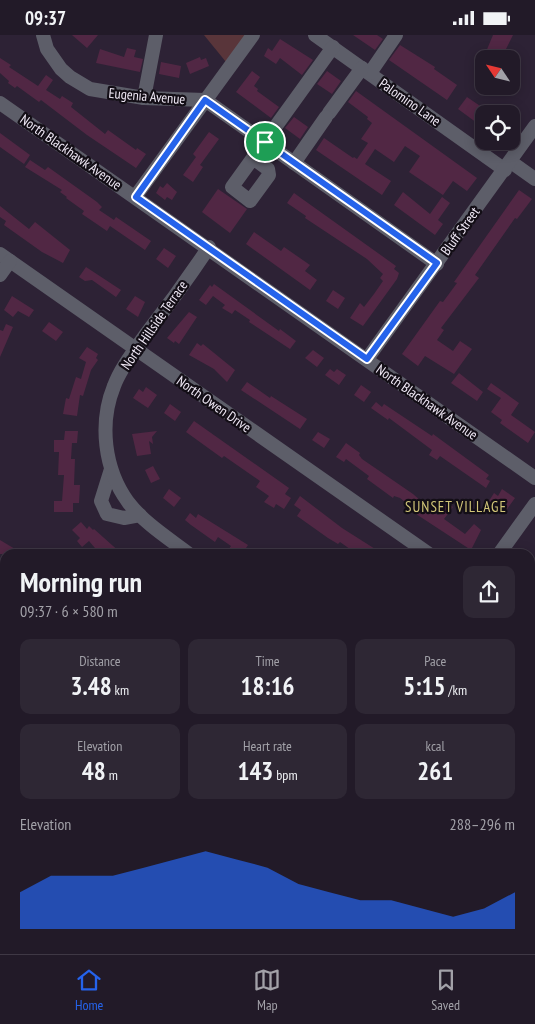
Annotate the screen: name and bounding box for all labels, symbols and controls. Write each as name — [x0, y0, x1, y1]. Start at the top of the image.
text: 09:37 — [25, 6, 66, 30]
north arrow — [475, 50, 520, 95]
map controls — [475, 50, 520, 150]
street label: Palomino Lane — [376, 74, 445, 130]
street label: Eugenia Avenue — [108, 84, 186, 108]
button: locate — [475, 105, 520, 150]
street label: North Blackhawk Avenue — [17, 110, 125, 194]
pin — [244, 121, 286, 163]
icon: arrive — [251, 128, 279, 156]
street label: Bluff Street — [437, 203, 484, 259]
street label: North Hillside Terrace — [117, 277, 191, 373]
street label: North Blackhawk Avenue — [373, 360, 481, 444]
street label: North Owen Drive — [173, 372, 255, 436]
district label: SUNSET VILLAGE — [405, 497, 507, 516]
text: Morning run — [20, 563, 142, 600]
button: share — [463, 566, 515, 618]
text: 09:37 · 6 × 580 m — [20, 601, 118, 621]
text: Distance — [79, 652, 120, 670]
text: Time — [255, 652, 280, 670]
text: Pace — [424, 652, 446, 670]
text: 3.48 — [70, 670, 112, 702]
text: 18:16 — [240, 670, 295, 702]
text: 5:15 — [403, 670, 445, 702]
text: km — [112, 681, 129, 699]
text: /km — [445, 681, 467, 699]
text: Elevation — [77, 737, 122, 755]
text: Heart rate — [243, 737, 292, 755]
text: kcal — [426, 737, 445, 755]
text: 48 — [82, 755, 106, 787]
text: 143 — [237, 755, 273, 787]
text: 261 — [417, 755, 453, 787]
text: m — [106, 766, 118, 784]
text: bpm — [273, 766, 298, 784]
text: Elevation — [20, 814, 71, 834]
text: 288–296 m — [450, 814, 515, 834]
tab: Home — [75, 966, 103, 1014]
tab: Map — [253, 966, 281, 1014]
tab: Saved — [431, 966, 460, 1014]

